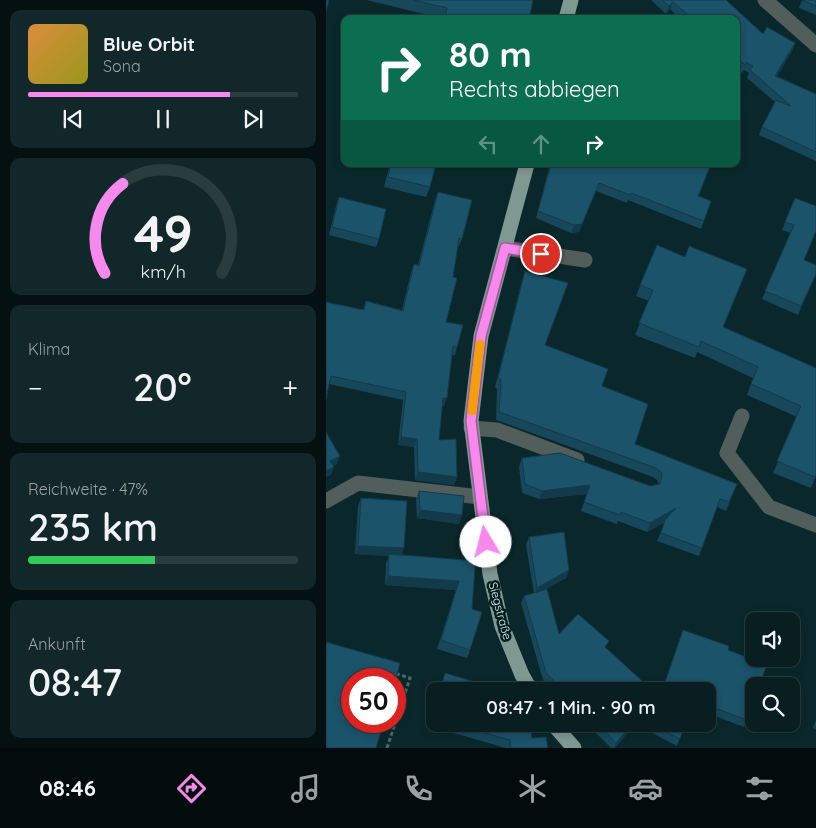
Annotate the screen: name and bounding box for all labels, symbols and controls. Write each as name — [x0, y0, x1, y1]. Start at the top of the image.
text: Blue Orbit — [103, 32, 195, 56]
text: 80 m — [449, 32, 532, 76]
icon: right — [366, 35, 431, 100]
text: Sona — [103, 56, 141, 76]
text: Rechts abbiegen — [449, 75, 620, 103]
icon: previous — [59, 105, 87, 133]
icon: pause — [149, 105, 177, 133]
icon: next — [239, 105, 267, 133]
icon: left — [474, 130, 502, 158]
icon: ahead — [527, 130, 555, 158]
icon: right — [580, 130, 608, 158]
text: 49 — [133, 200, 193, 265]
pin — [520, 233, 562, 275]
icon: arrive — [527, 240, 555, 268]
text: km/h — [140, 260, 186, 282]
text: Klima — [28, 339, 70, 359]
text: 20° — [133, 363, 192, 411]
text: − — [28, 370, 43, 405]
text: + — [282, 370, 298, 405]
text: Reichweite · 47% — [28, 479, 148, 499]
text: 235 km — [28, 503, 158, 551]
position arrow — [459, 515, 511, 567]
street label: Siegstraße — [486, 580, 515, 641]
map controls — [745, 612, 800, 732]
button: sound — [745, 612, 800, 667]
text: Ankunft — [28, 634, 86, 654]
text: 08:47 — [28, 658, 122, 706]
speed limit sign: 50 — [341, 668, 406, 733]
button: search — [745, 677, 800, 732]
text: 08:47 · 1 Min. · 90 m — [486, 695, 656, 719]
icon: directions — [174, 771, 209, 806]
icon: music — [288, 771, 323, 806]
icon: phone — [401, 771, 436, 806]
icon: climate — [515, 771, 550, 806]
icon: car — [628, 771, 663, 806]
icon: filters — [742, 771, 777, 806]
text: 08:46 — [39, 774, 96, 802]

